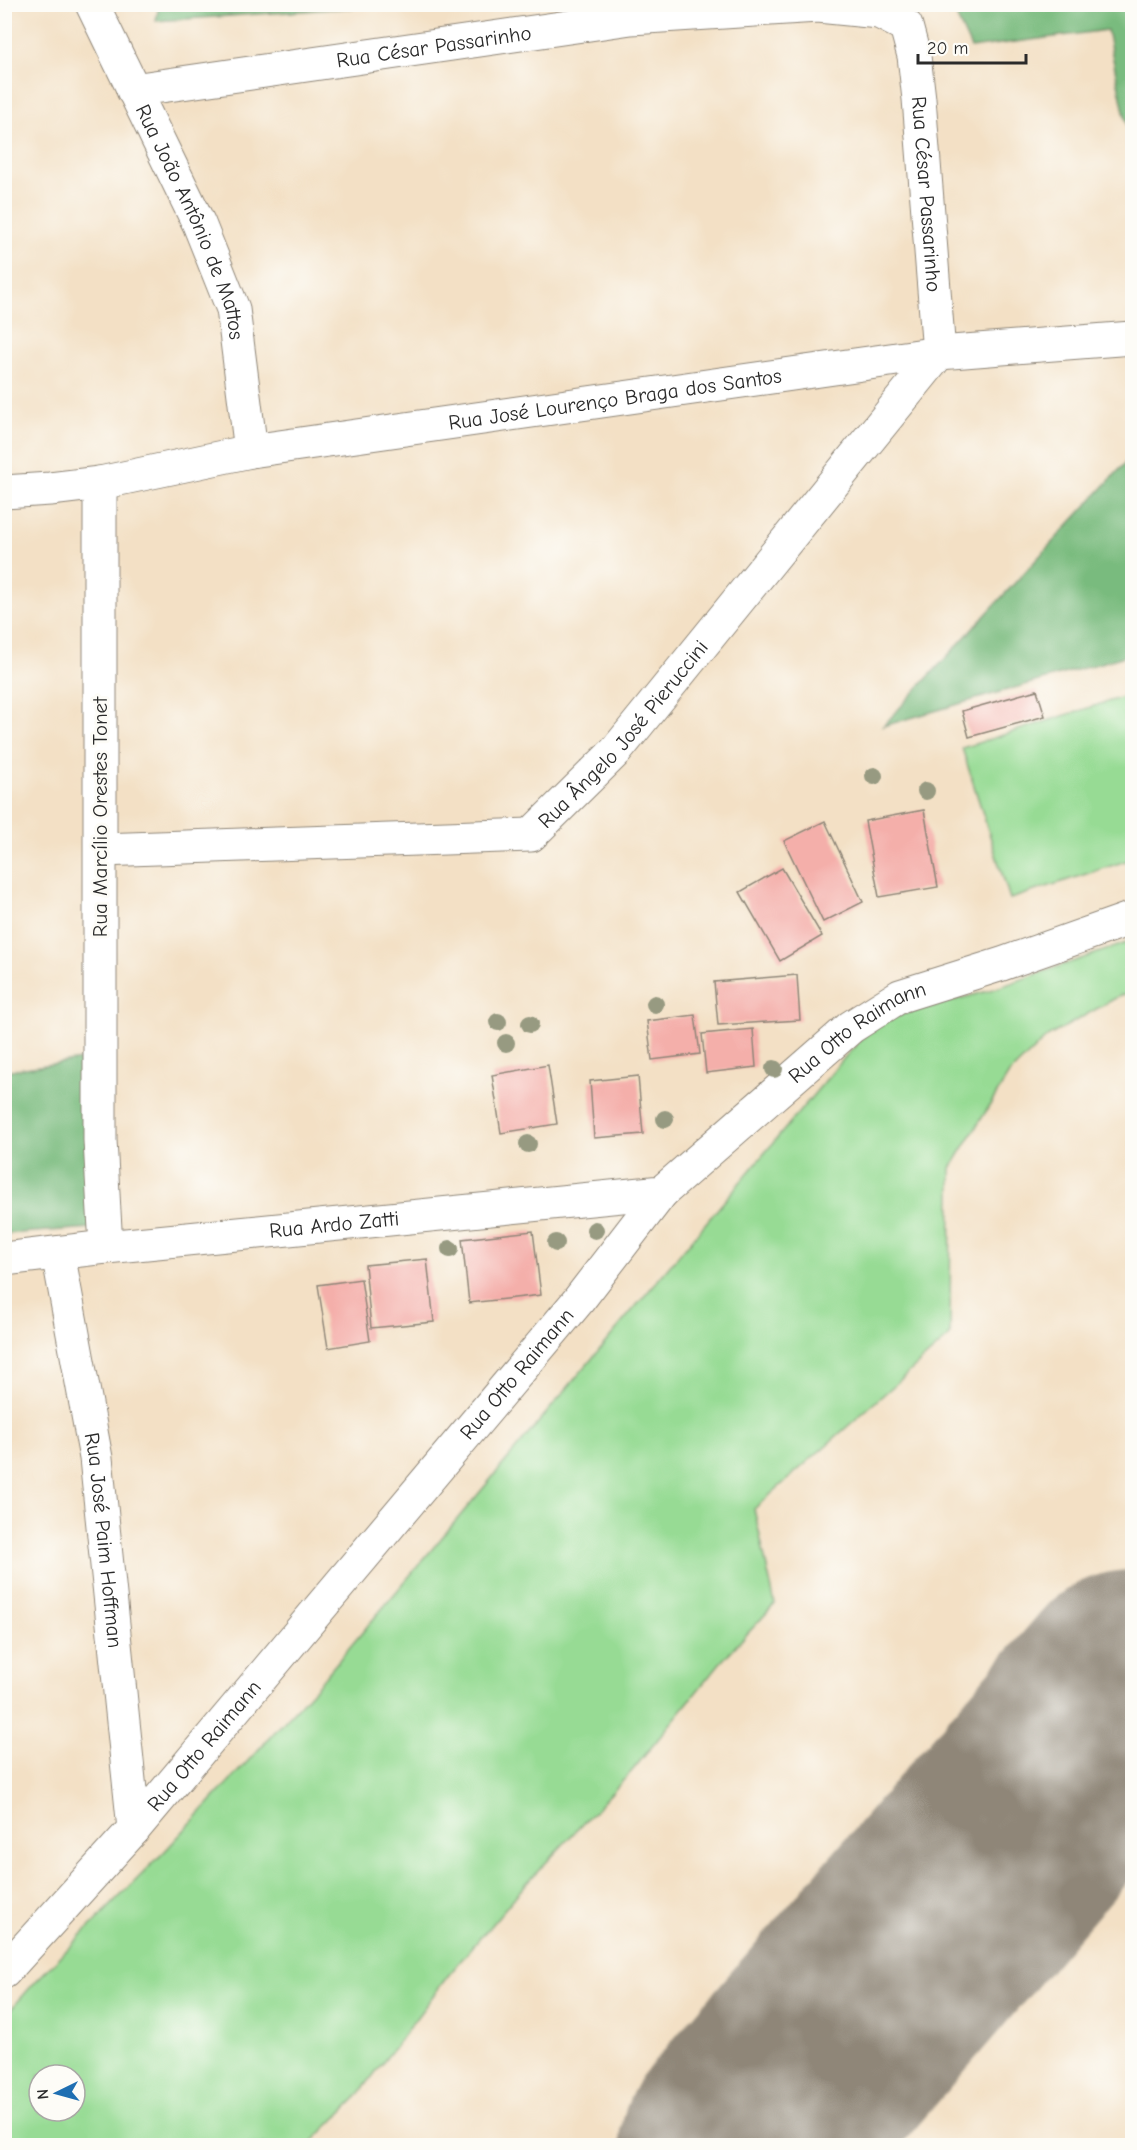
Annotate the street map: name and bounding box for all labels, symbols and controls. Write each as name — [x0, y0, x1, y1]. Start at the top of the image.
street label: Rua César Passarinho — [335, 21, 533, 72]
scale bar — [918, 27, 1026, 65]
text: 20 m — [927, 38, 968, 59]
street label: Rua César Passarinho — [907, 95, 946, 293]
street label: Rua João Antônio de Mattos — [131, 100, 249, 341]
street label: Rua José Lourenço Braga dos Santos — [447, 364, 783, 435]
street label: Rua Ângelo José Pieruccini — [533, 635, 713, 833]
street label: Rua Marcílio Orestes Tonet — [88, 696, 112, 937]
street label: Rua Otto Raimann — [784, 977, 929, 1088]
street label: Rua Ardo Zatti — [268, 1206, 400, 1243]
street label: Rua Otto Raimann — [455, 1303, 579, 1444]
street label: Rua José Paim Hoffman — [79, 1430, 127, 1649]
street label: Rua Otto Raimann — [142, 1675, 266, 1816]
north arrow — [27, 2063, 87, 2123]
text: N — [34, 2088, 52, 2100]

